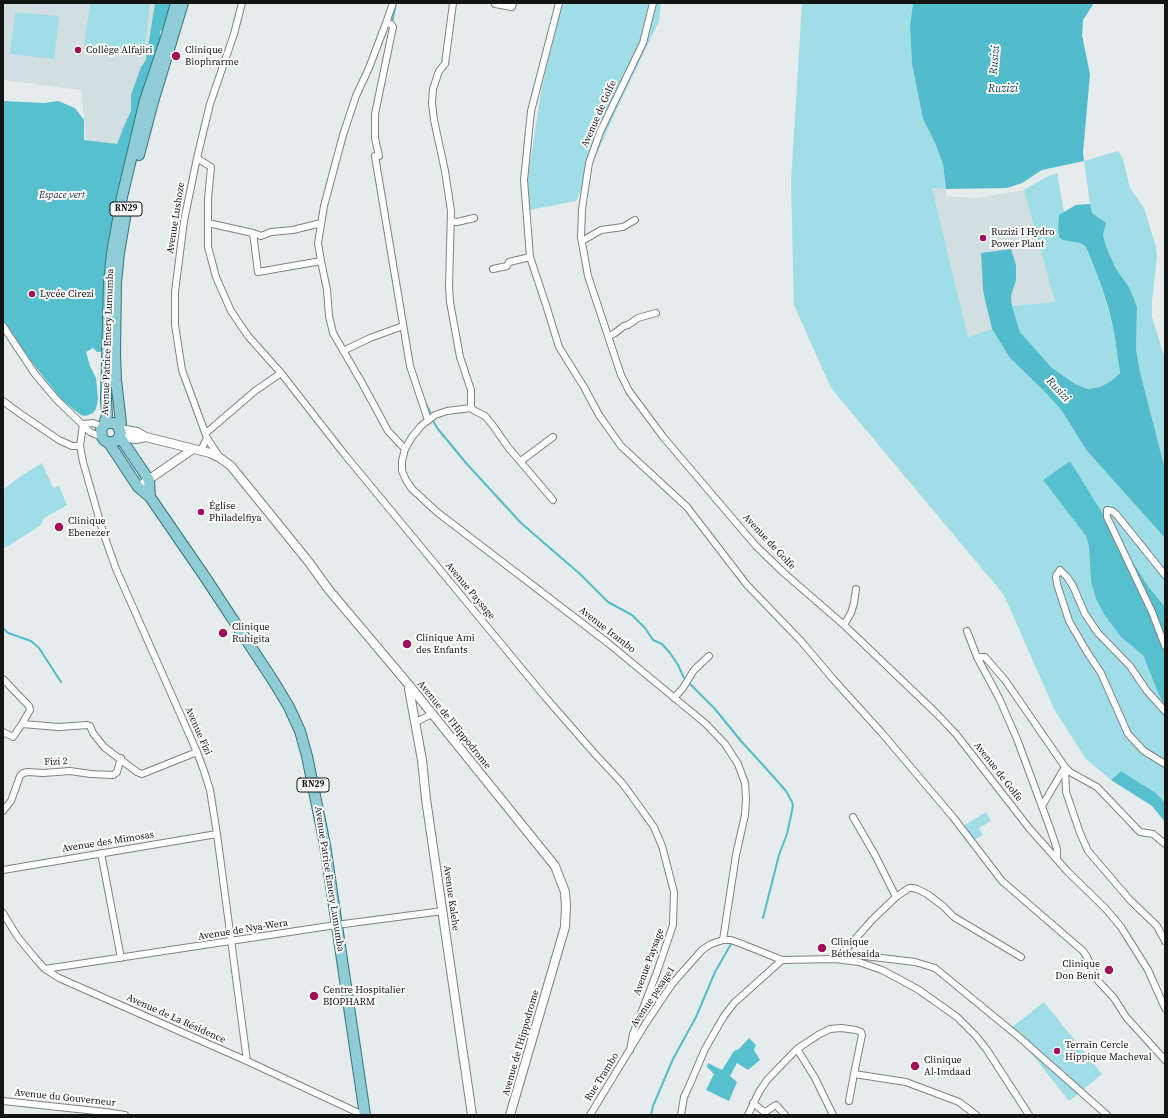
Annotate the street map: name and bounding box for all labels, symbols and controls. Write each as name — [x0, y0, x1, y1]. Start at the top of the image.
place label: Collège Alfajiri — [86, 44, 152, 56]
place label: Clinique Biophrarme — [185, 44, 239, 68]
marker: Collège Alfajiri — [73, 45, 83, 55]
water label: Rusizi — [987, 45, 1003, 75]
marker: Clinique Biophrarme — [170, 50, 182, 62]
street label: Avenue de Golfe — [579, 79, 619, 149]
water label: Ruzizi — [988, 82, 1018, 96]
street label: Avenue Lushoze — [164, 181, 188, 255]
park label: Espace vert — [39, 189, 85, 201]
road number: RN29 — [110, 202, 142, 216]
place label: Ruzizi I Hydro Power Plant — [991, 226, 1054, 250]
marker: Ruzizi I Hydro Power Plant — [978, 233, 988, 243]
street label: Avenue Patrice Emery Lumumba — [99, 268, 117, 416]
place label: Lycée Cirezi — [40, 288, 94, 300]
marker: Lycée Cirezi — [27, 289, 37, 299]
water label: Rusizi — [1043, 375, 1073, 405]
place label: Église Philadelfiya — [209, 500, 261, 524]
marker: Église Philadelfiya — [196, 507, 206, 517]
street label: Avenue de Golfe — [740, 512, 798, 572]
place label: Clinique Ebenezer — [68, 515, 110, 538]
marker: Clinique Ebenezer — [53, 521, 65, 533]
street label: Avenue Paysage — [443, 560, 497, 622]
street label: Avenue Irambo — [576, 604, 638, 656]
place label: Clinique Ruhigita — [232, 621, 270, 644]
marker: Clinique Ruhigita — [217, 627, 229, 639]
place label: Clinique Ami des Enfants — [416, 632, 475, 656]
marker: Clinique Ami des Enfants — [401, 638, 413, 650]
street label: Avenue de l'Hippodrome — [415, 678, 493, 772]
street label: Avenue Fizi — [182, 705, 214, 757]
street label: Avenue de Golfe — [971, 740, 1025, 804]
street label: Fizi 2 — [44, 756, 68, 768]
road number: RN29 — [297, 778, 329, 792]
street label: Avenue Patrice Emery Lumumba — [312, 805, 346, 953]
street label: Avenue des Mimosas — [61, 829, 155, 855]
street label: Avenue Kalehe — [440, 865, 462, 931]
street label: Avenue de Nya-Wera — [197, 917, 289, 943]
street label: Avenue Paysage — [631, 927, 667, 997]
place label: Clinique Béthesaida — [831, 936, 880, 960]
marker: Clinique Béthesaida — [816, 942, 828, 954]
place label: Clinique Don Benit — [1055, 958, 1100, 982]
street label: Avenue pesage1 — [628, 964, 678, 1030]
marker: Clinique Don Benit — [1103, 964, 1115, 976]
place label: Centre Hospitalier BIOPHARM — [323, 984, 405, 1008]
street label: Avenue de l'Hippodrome — [500, 988, 542, 1098]
marker: Centre Hospitalier BIOPHARM — [308, 990, 320, 1002]
street label: Avenue de La Résidence — [125, 992, 227, 1046]
place label: Terrain Cercle Hippique Macheval — [1065, 1039, 1152, 1062]
marker: Terrain Cercle Hippique Macheval — [1052, 1046, 1062, 1056]
street label: Rue Trambo — [582, 1051, 622, 1103]
place label: Clinique Al-Imdaad — [924, 1054, 971, 1078]
marker: Clinique Al-Imdaad — [909, 1060, 921, 1072]
street label: Avenue du Gouverneur — [14, 1087, 116, 1109]

